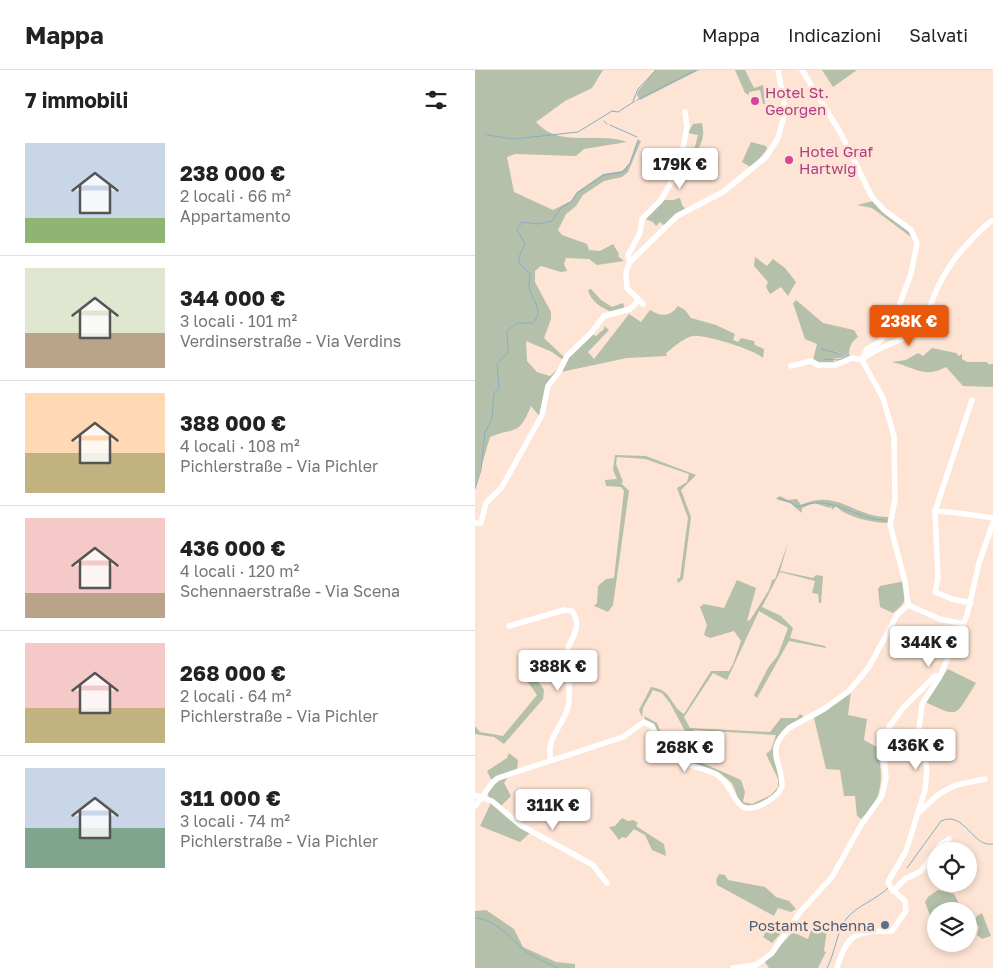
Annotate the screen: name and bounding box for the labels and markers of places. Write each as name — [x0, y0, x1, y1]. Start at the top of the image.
place label: Hotel St. Georgen — [765, 83, 829, 118]
marker: Hotel St. Georgen — [749, 95, 761, 107]
place label: Hotel Graf Hartwig — [799, 142, 873, 177]
pin: 179K € — [639, 148, 721, 190]
marker: Hotel Graf Hartwig — [783, 154, 795, 166]
pin: 238K € — [868, 304, 950, 347]
pin: 344K € — [888, 626, 970, 668]
pin: 388K € — [517, 650, 599, 692]
pin: 436K € — [875, 728, 957, 771]
pin: 268K € — [644, 730, 726, 773]
pin: 311K € — [512, 788, 594, 831]
place label: Postamt Schenna — [748, 916, 875, 934]
marker: Postamt Schenna — [879, 919, 891, 931]

